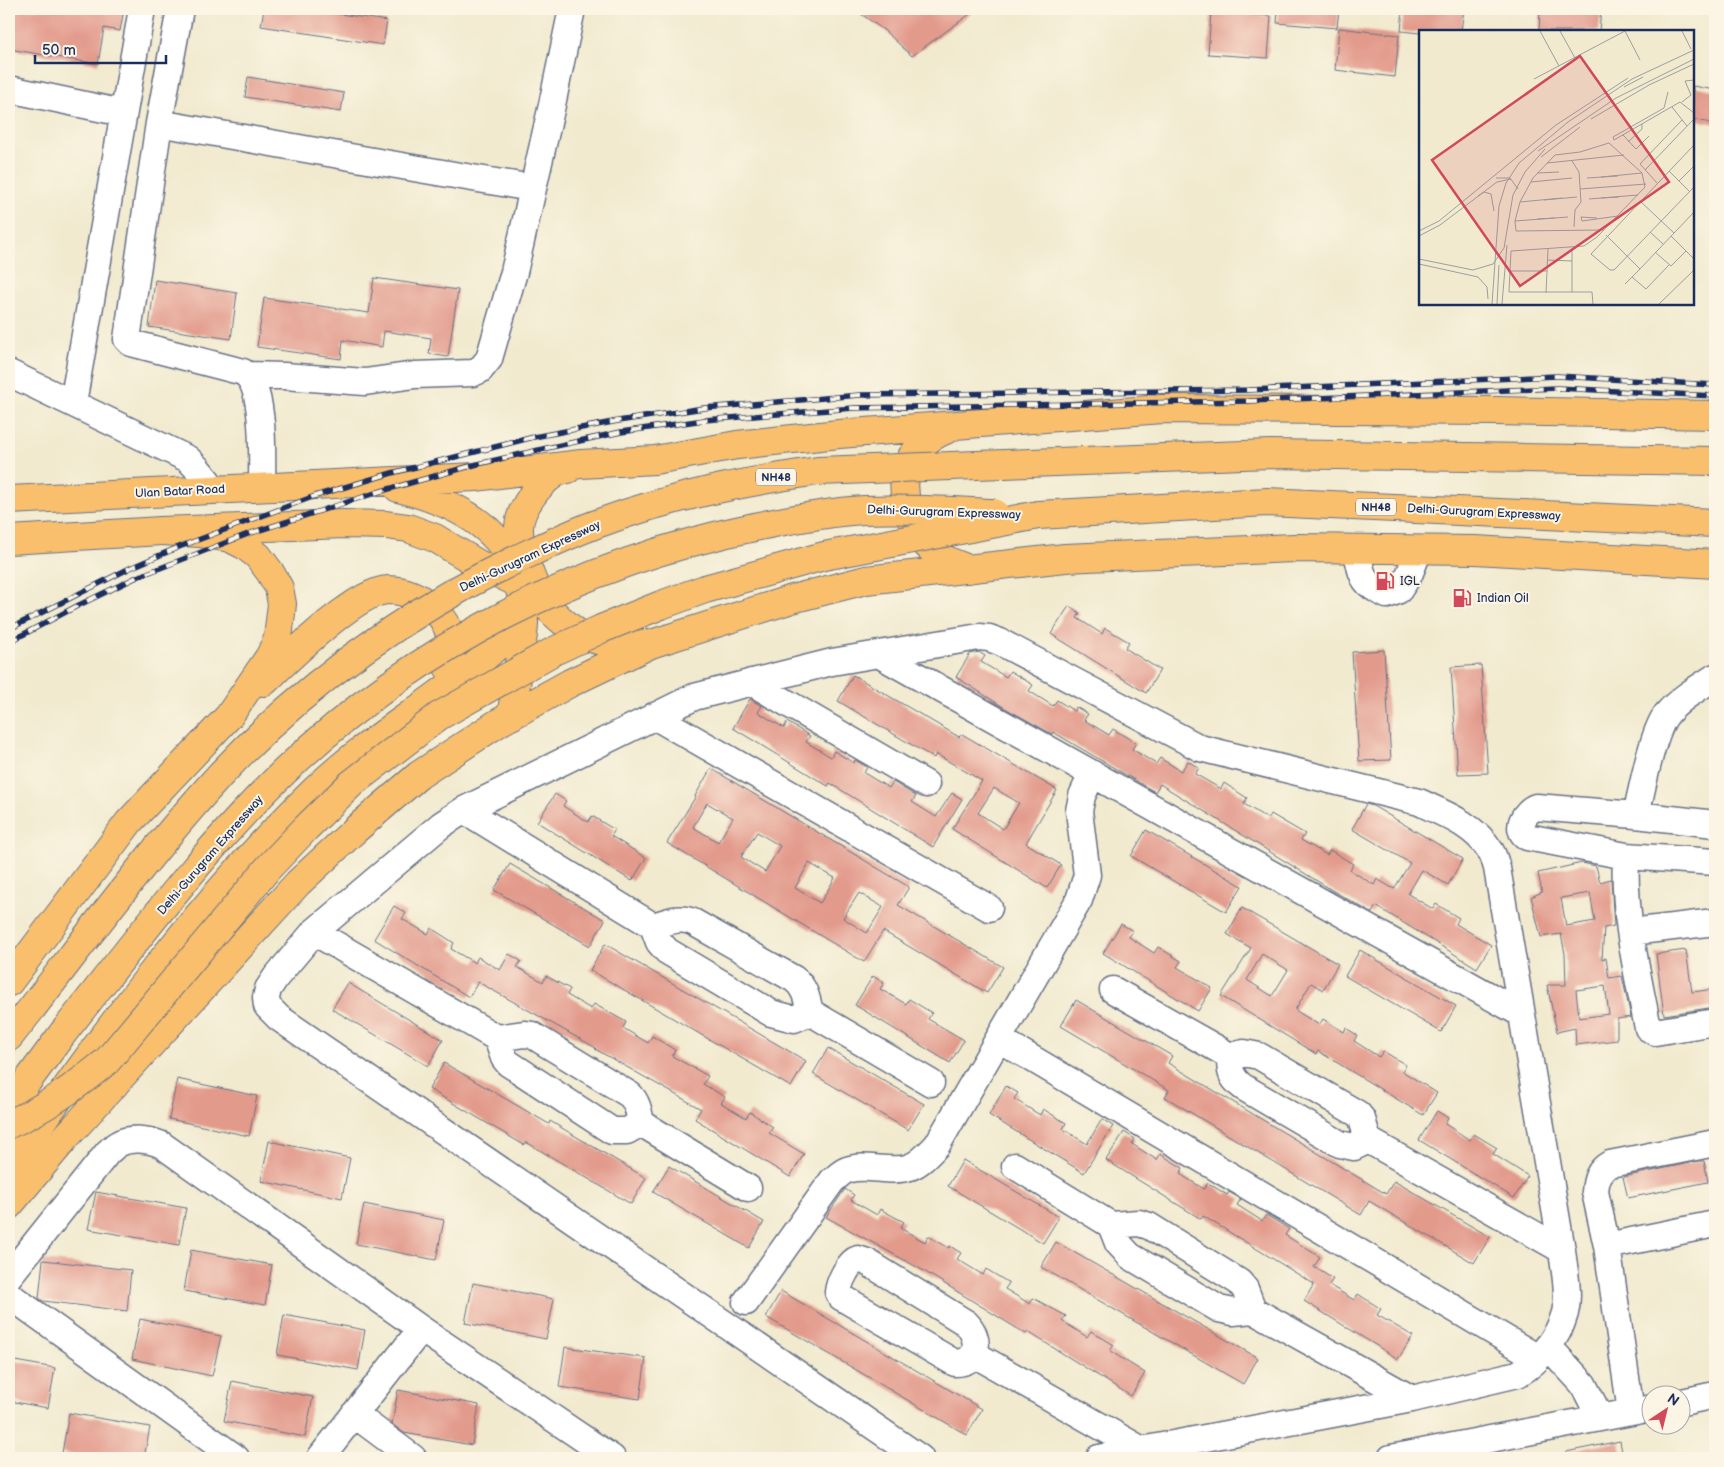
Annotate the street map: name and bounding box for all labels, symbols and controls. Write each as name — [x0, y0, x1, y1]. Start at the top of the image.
inset map — [1419, 30, 1694, 305]
scale bar — [35, 32, 166, 64]
text: 50 m — [42, 41, 76, 60]
road number: NH48 — [756, 468, 796, 486]
street label: Ulan Batar Road — [135, 482, 225, 501]
road number: NH48 — [1356, 498, 1396, 516]
street label: Delhi-Gurugram Expressway — [1407, 501, 1562, 524]
street label: Delhi-Gurugram Expressway — [867, 502, 1022, 523]
street label: Delhi-Gurugram Expressway — [457, 517, 604, 596]
fuel station icon: IGL — [1374, 570, 1396, 592]
place label: IGL — [1400, 574, 1420, 589]
fuel station icon: Indian Oil — [1451, 587, 1473, 609]
place label: Indian Oil — [1477, 591, 1529, 606]
street label: Delhi-Gurugram Expressway — [154, 792, 267, 918]
north arrow — [1642, 1384, 1692, 1434]
text: N — [1664, 1390, 1682, 1410]

